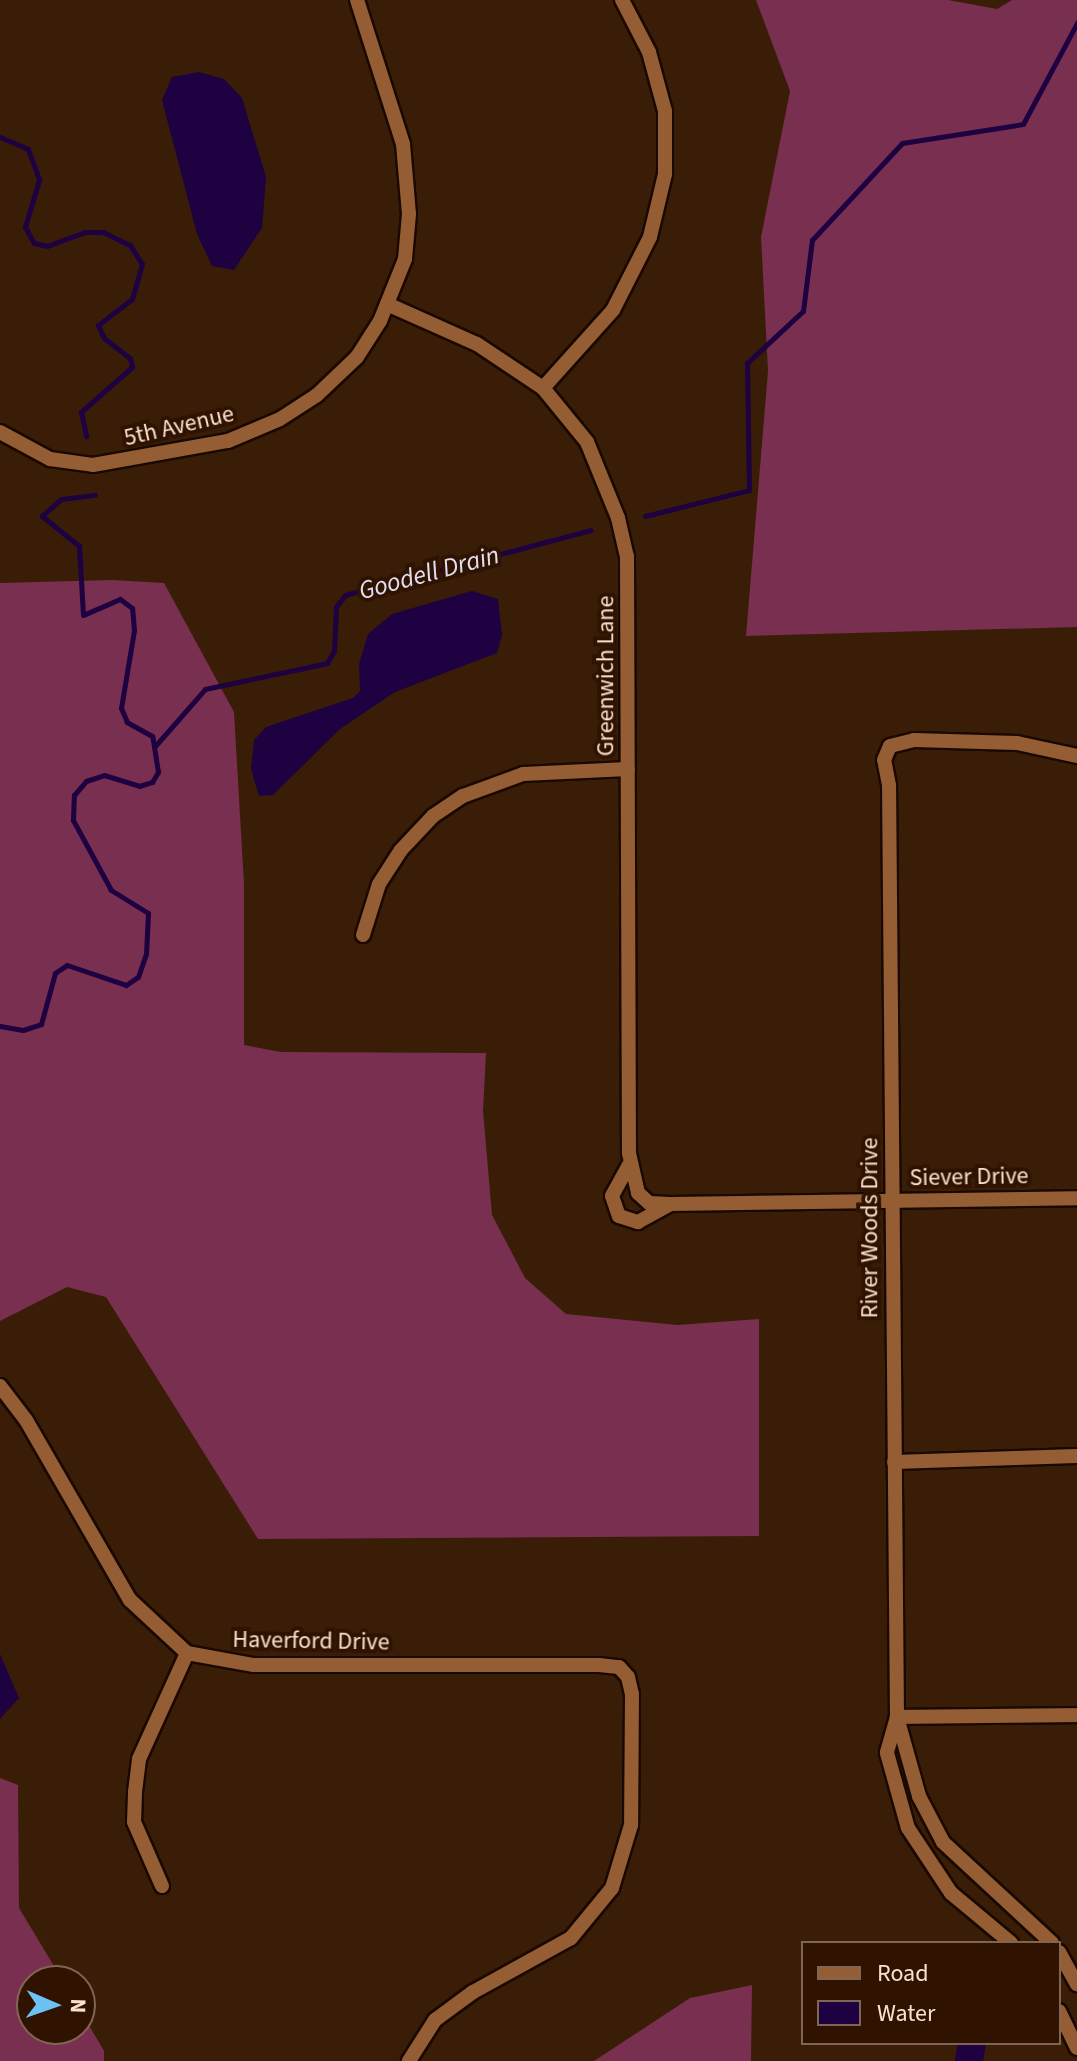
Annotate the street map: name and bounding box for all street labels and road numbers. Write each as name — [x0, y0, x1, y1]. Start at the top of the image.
street label: 5th Avenue — [121, 399, 237, 453]
street label: Greenwich Lane — [592, 596, 620, 756]
street label: River Woods Drive — [856, 1138, 884, 1318]
street label: Siever Drive — [909, 1162, 1029, 1192]
street label: Haverford Drive — [232, 1625, 390, 1657]

